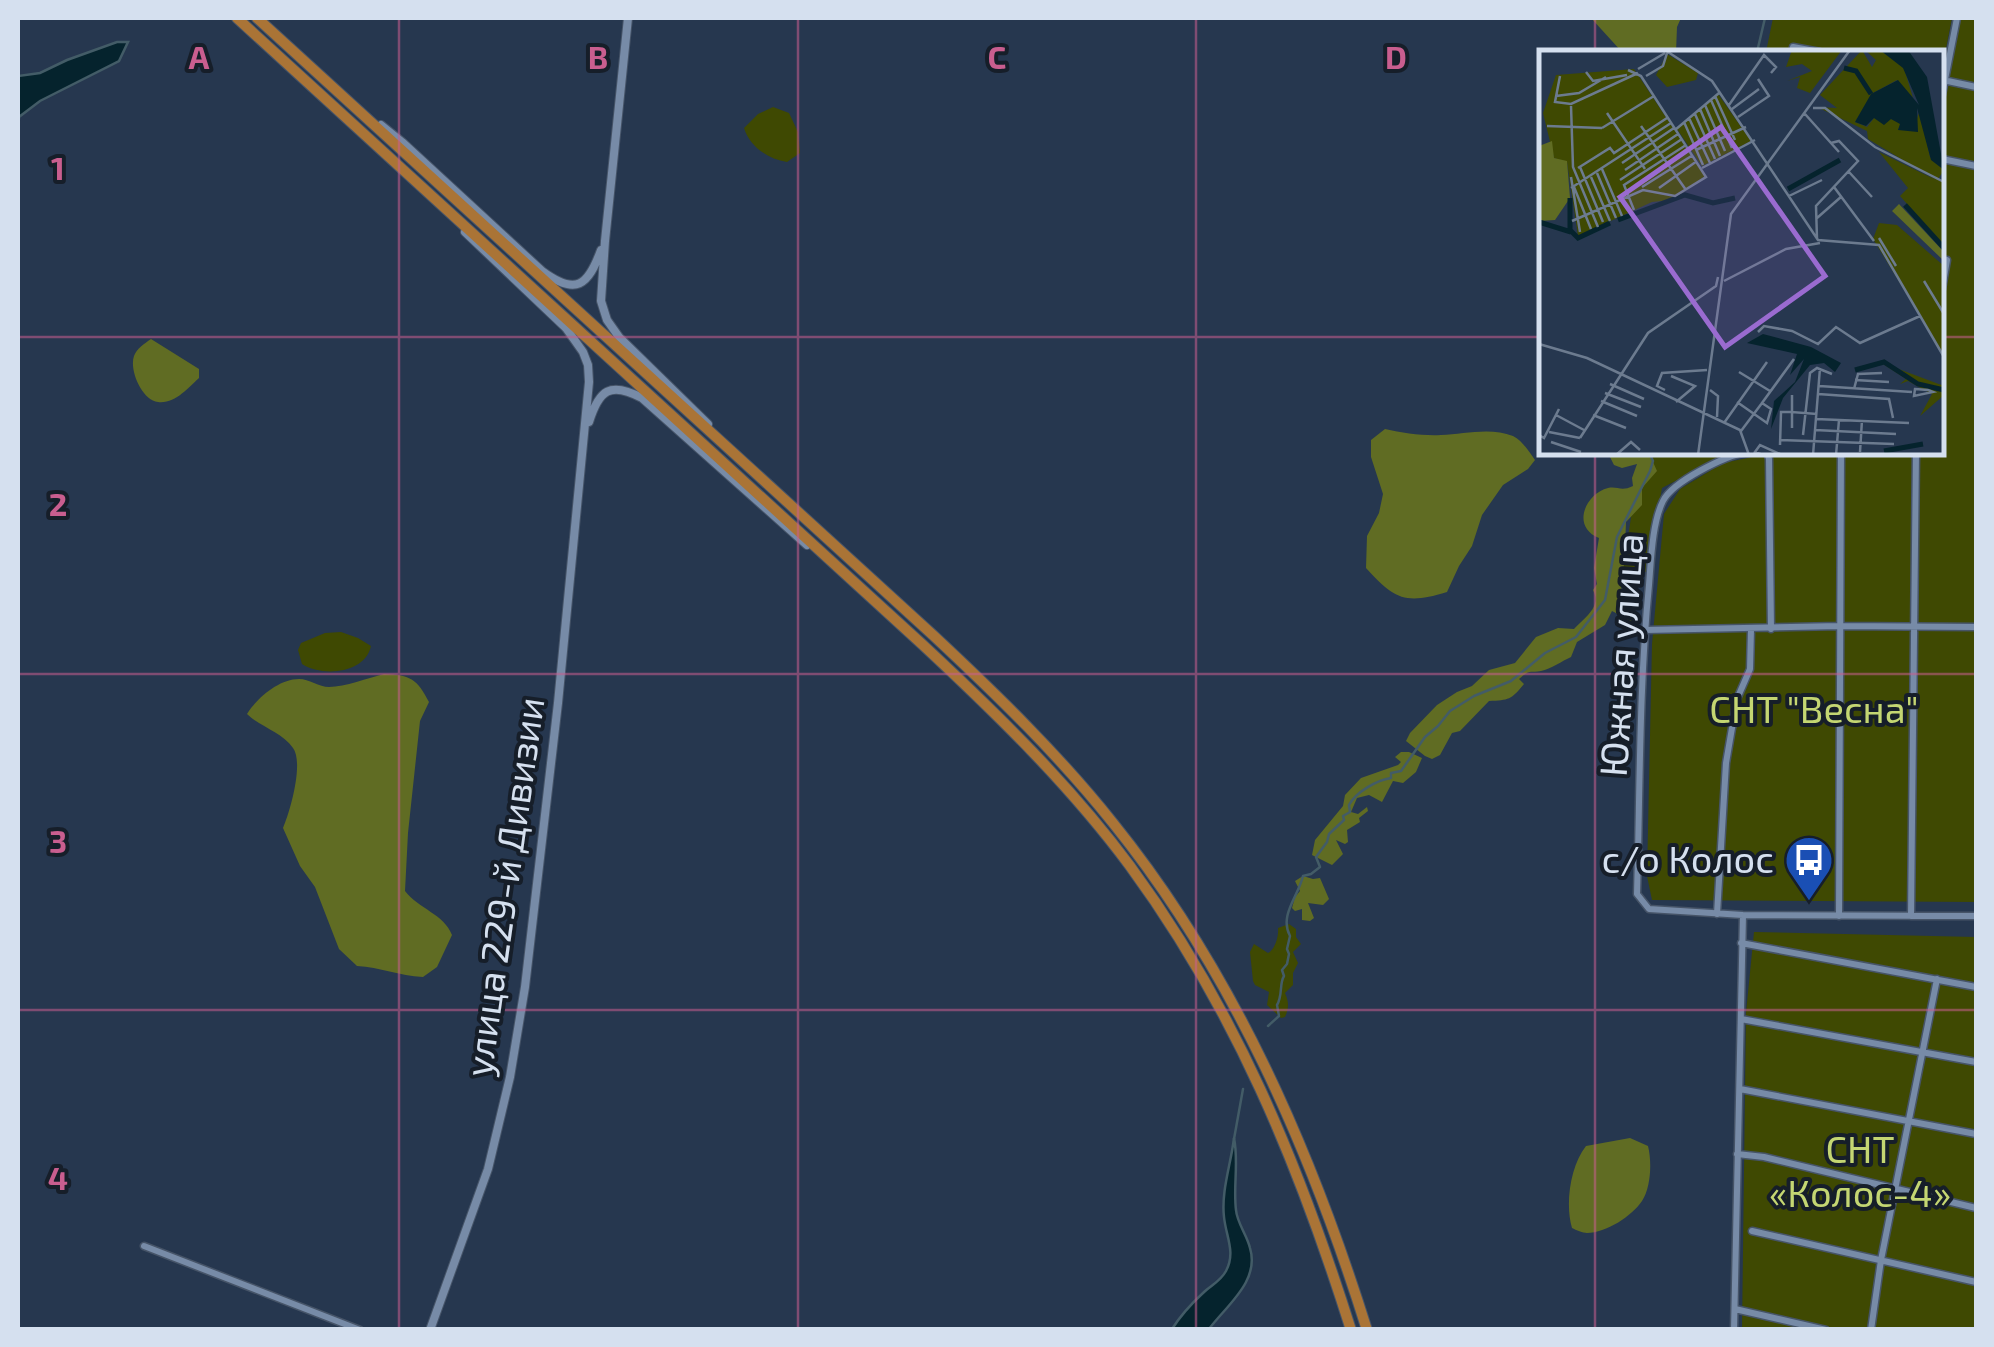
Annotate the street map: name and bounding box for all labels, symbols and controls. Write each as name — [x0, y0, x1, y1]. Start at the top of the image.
text: A — [189, 37, 210, 75]
text: B — [588, 37, 608, 75]
text: C — [988, 37, 1006, 75]
text: D — [1385, 37, 1407, 75]
inset map — [1539, 50, 1944, 455]
text: 1 — [51, 148, 65, 186]
text: 2 — [49, 484, 67, 522]
street label: Южная улица — [1589, 532, 1651, 778]
park label: СНТ "Весна" — [1709, 685, 1919, 731]
street label: улица 229-й Дивизии — [454, 694, 552, 1079]
text: 3 — [49, 821, 67, 859]
bus stop icon: с/о Колос — [1783, 834, 1835, 902]
place label: с/о Колос — [1601, 835, 1774, 881]
park label: СНТ «Колос-4» — [1769, 1125, 1951, 1215]
text: 4 — [48, 1158, 68, 1196]

